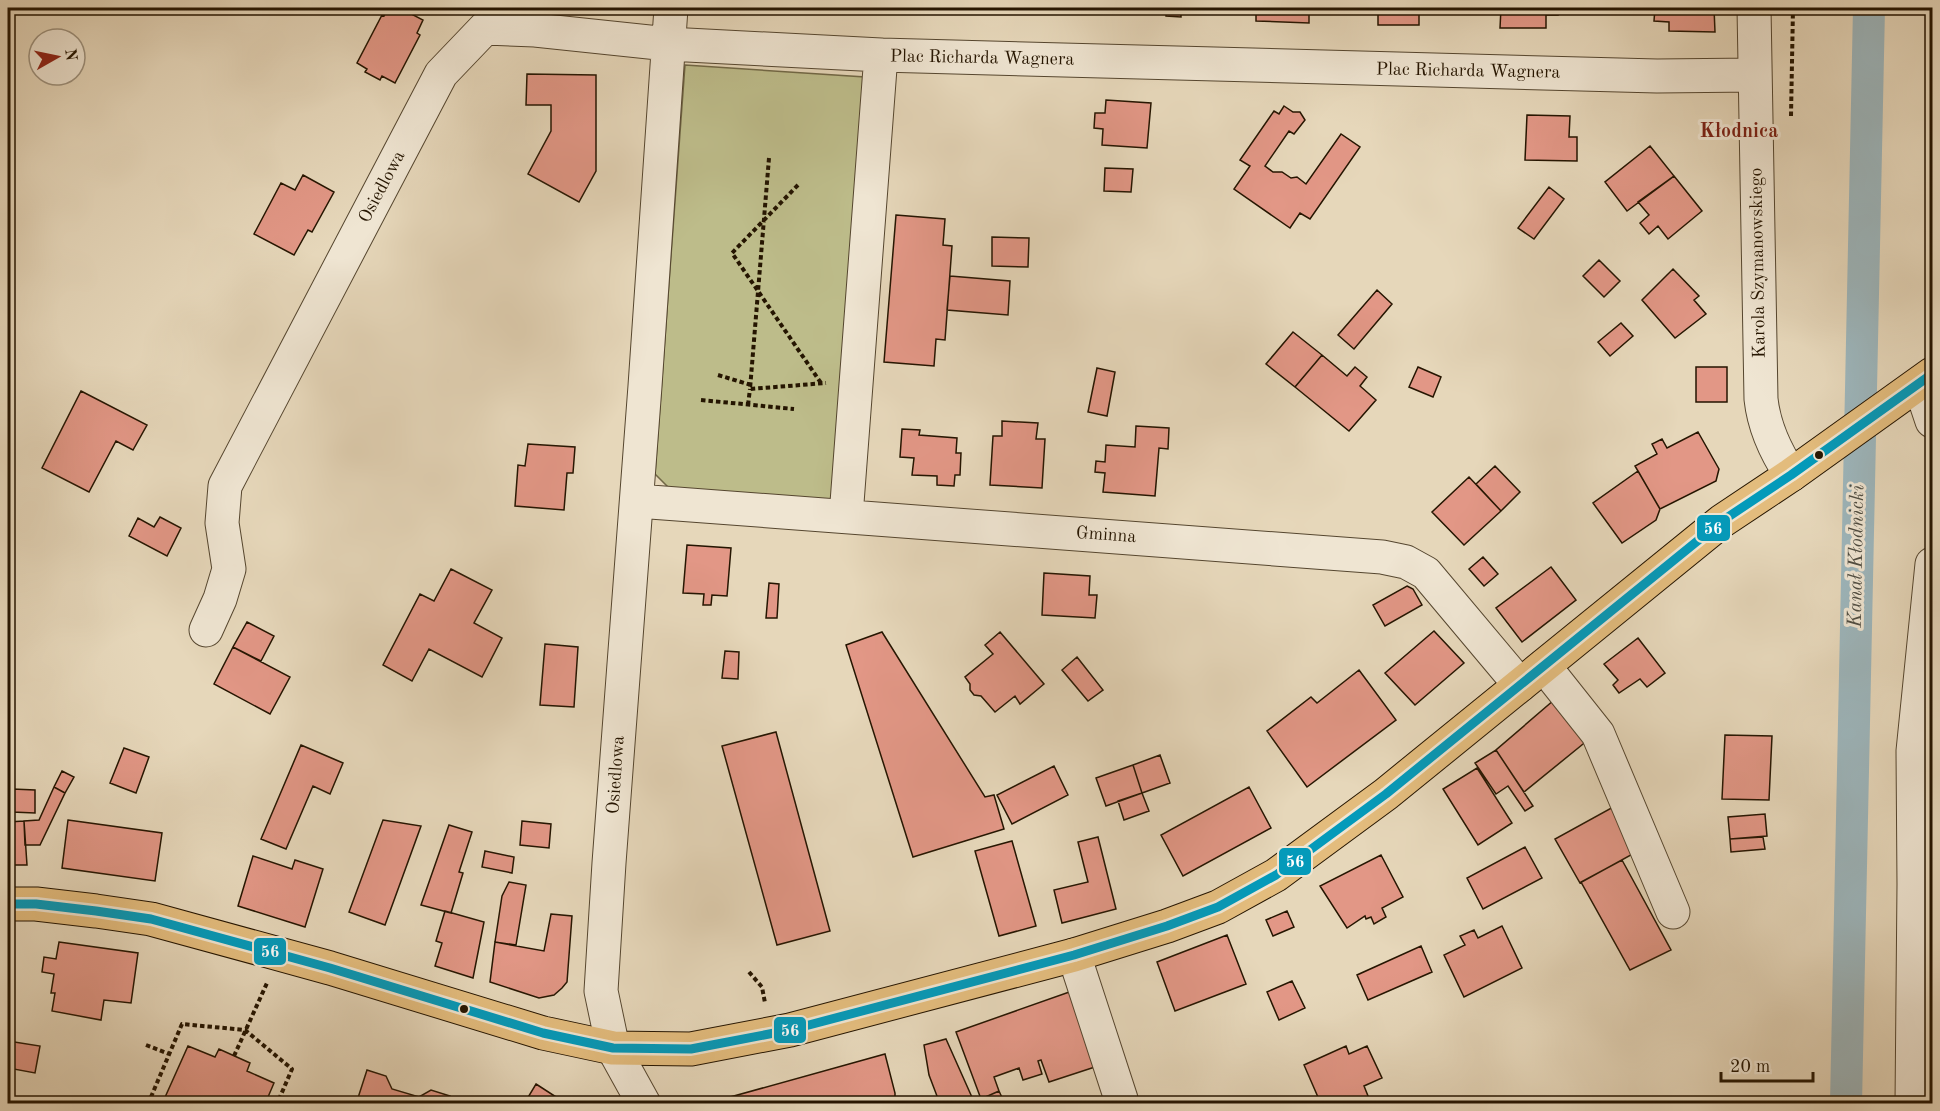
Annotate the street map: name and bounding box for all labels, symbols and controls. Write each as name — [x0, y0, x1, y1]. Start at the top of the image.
north arrow — [27, 27, 87, 87]
street label: Plac Richarda Wagnera — [890, 47, 1075, 69]
text: N — [61, 48, 79, 63]
street label: Plac Richarda Wagnera — [1376, 60, 1561, 82]
district label: Kłodnica — [1700, 122, 1778, 142]
street label: Osiedlowa — [356, 148, 408, 226]
street label: Karola Szymanowskiego — [1747, 167, 1769, 358]
unlabelled marker — [1813, 449, 1825, 461]
water label: Kanał Kłodnicki — [1846, 484, 1868, 629]
line badge: 56 — [1696, 514, 1731, 542]
text: 56 — [1704, 522, 1722, 538]
street label: Gminna — [1075, 524, 1137, 546]
street label: Osiedlowa — [604, 735, 628, 815]
line badge: 56 — [1278, 847, 1312, 876]
text: 56 — [1286, 855, 1304, 871]
line badge: 56 — [253, 937, 287, 966]
text: 56 — [261, 945, 279, 961]
unlabelled marker — [458, 1003, 470, 1015]
line badge: 56 — [773, 1016, 807, 1044]
text: 56 — [781, 1024, 799, 1040]
scale bar — [1721, 1045, 1812, 1083]
text: 20 m — [1730, 1058, 1770, 1076]

